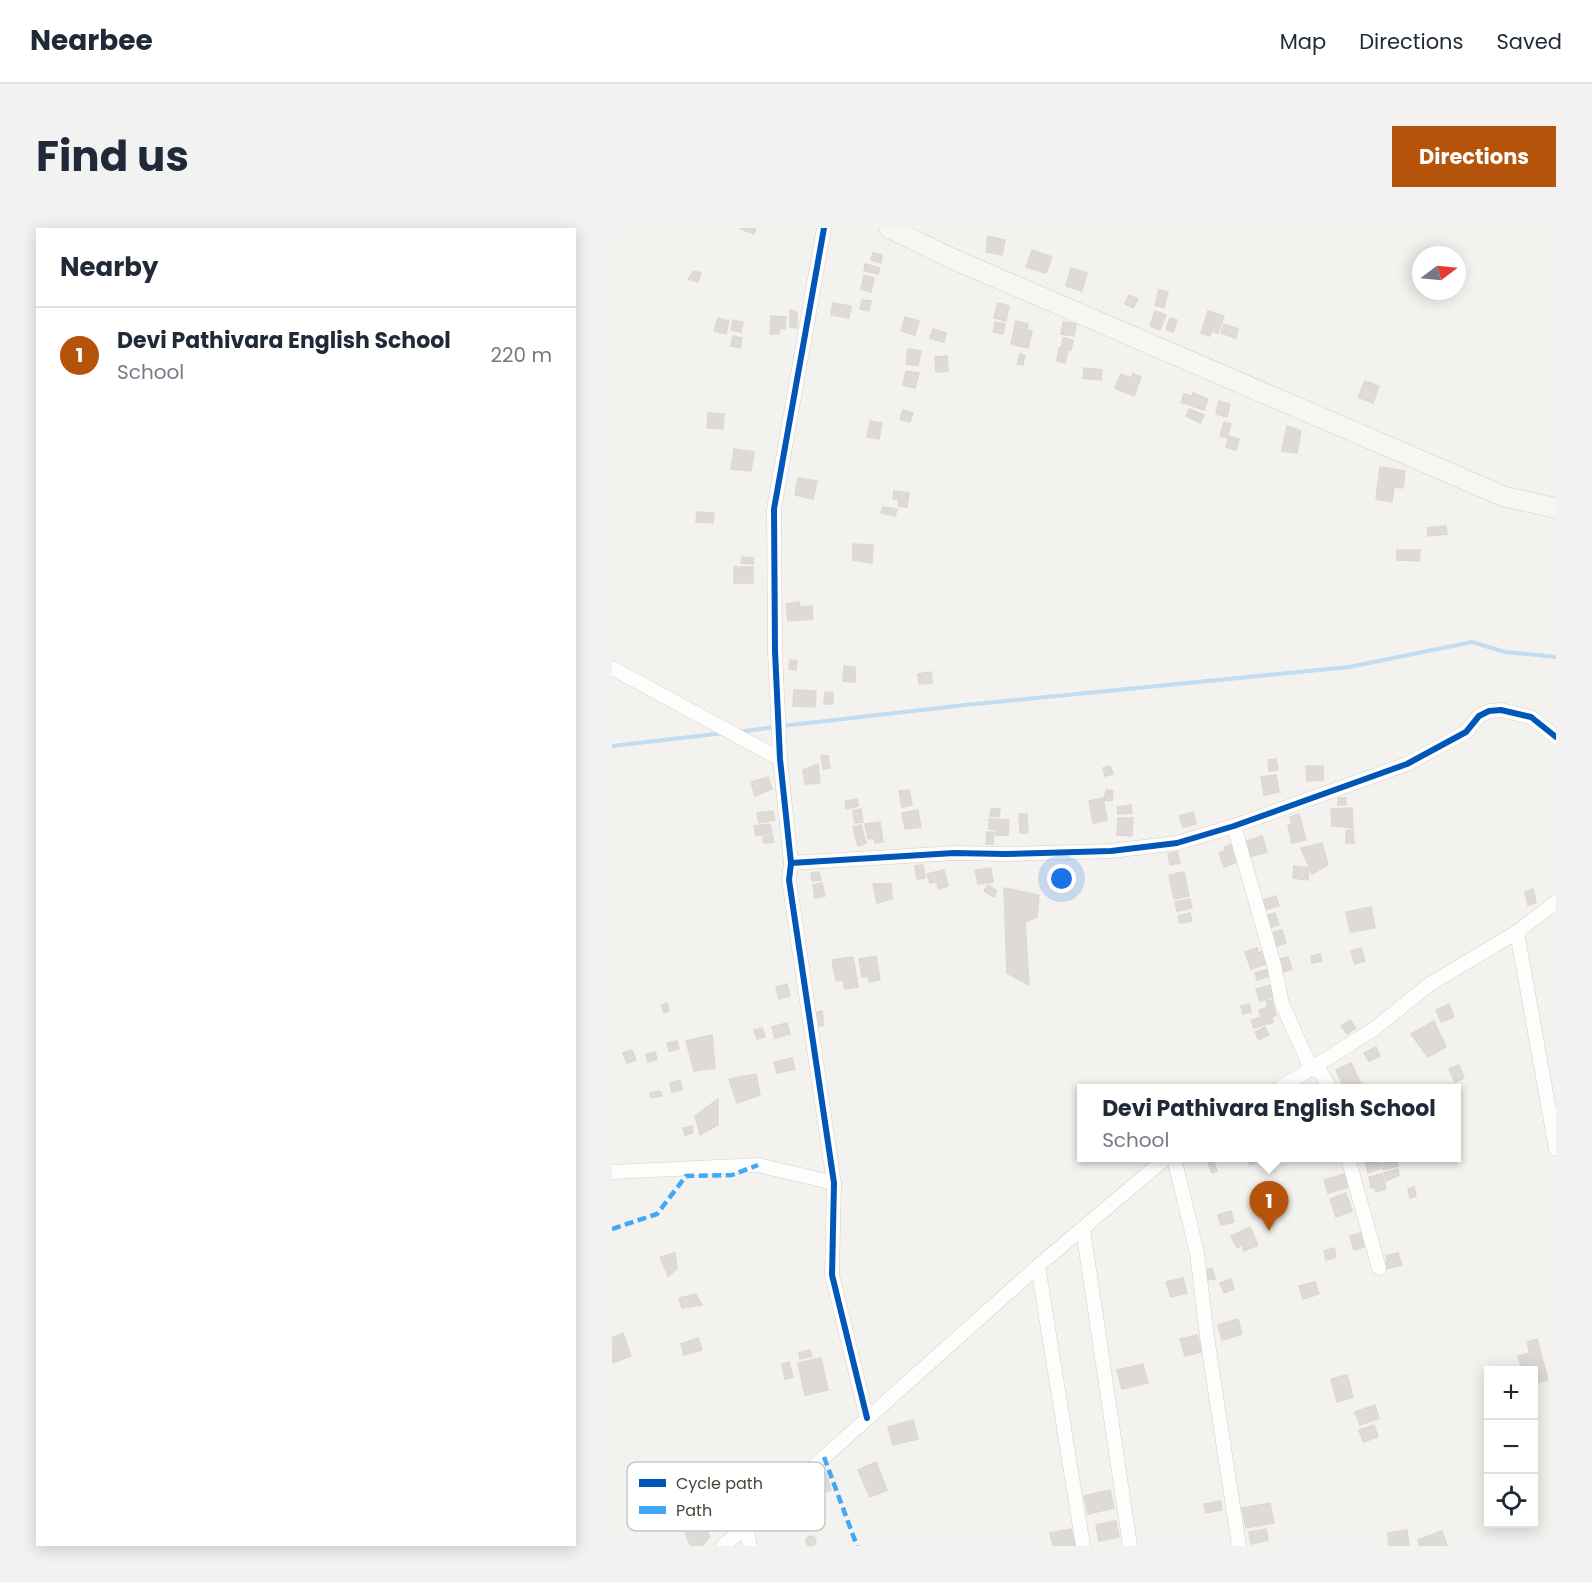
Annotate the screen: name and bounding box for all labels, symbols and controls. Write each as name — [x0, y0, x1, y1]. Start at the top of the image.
text: Nearbee — [30, 21, 153, 60]
text: Map — [1280, 27, 1326, 56]
text: Directions — [1359, 27, 1463, 56]
text: Saved — [1496, 27, 1562, 56]
button: Directions — [1392, 126, 1556, 187]
text: Find us — [36, 127, 189, 186]
north arrow — [1412, 246, 1466, 300]
text: Nearby — [60, 249, 158, 285]
text: Devi Pathivara English School — [117, 325, 451, 356]
text: 1 — [76, 341, 83, 369]
text: 220 m — [491, 341, 552, 369]
text: School — [117, 358, 184, 386]
your location — [1047, 864, 1076, 893]
popup — [1077, 1084, 1461, 1162]
text: Devi Pathivara English School — [1102, 1093, 1436, 1124]
text: School — [1102, 1126, 1169, 1154]
pin: 1 — [1250, 1182, 1288, 1231]
map controls — [1484, 1366, 1538, 1528]
button: + — [1484, 1366, 1538, 1420]
button: − — [1484, 1420, 1538, 1474]
legend — [627, 1462, 825, 1531]
text: Cycle path — [676, 1472, 763, 1495]
button: locate — [1484, 1474, 1538, 1528]
text: Path — [676, 1499, 712, 1522]

